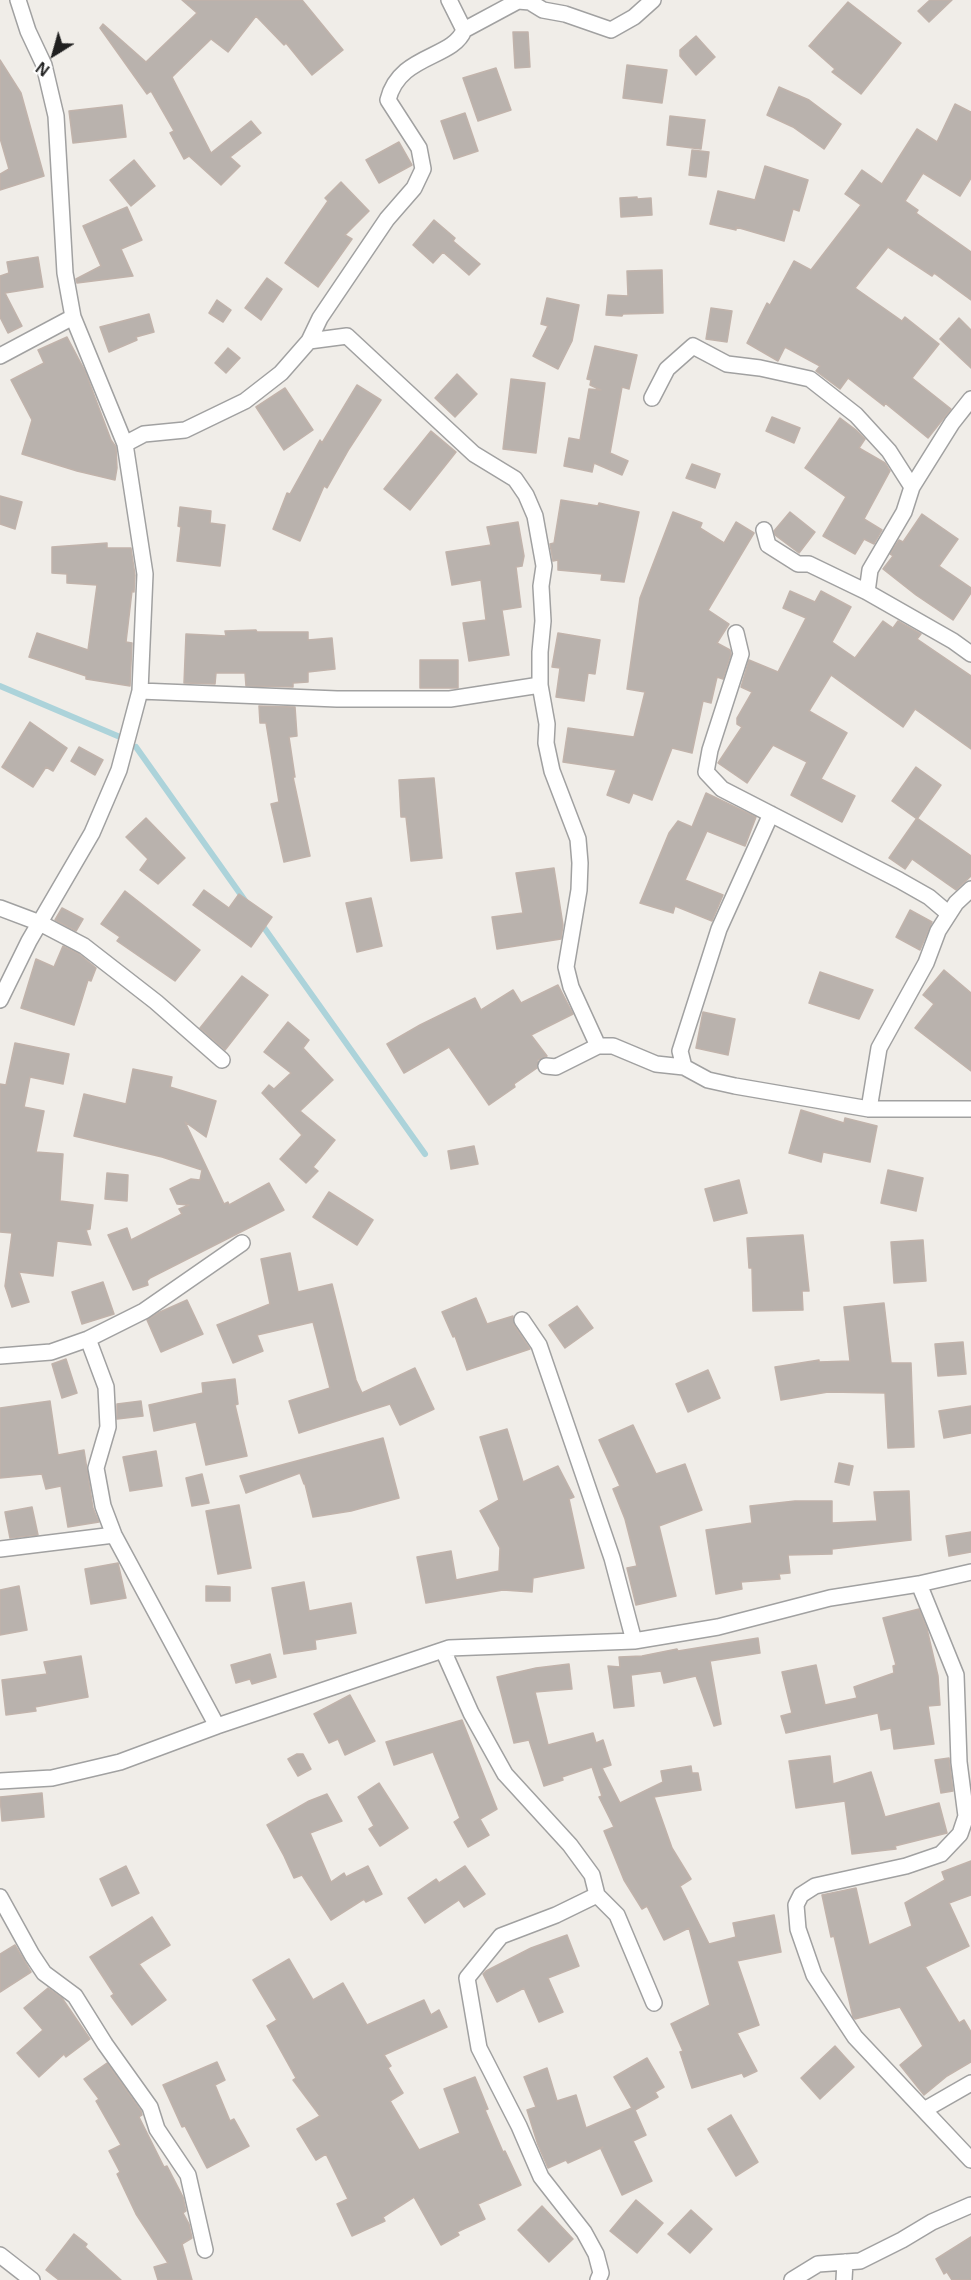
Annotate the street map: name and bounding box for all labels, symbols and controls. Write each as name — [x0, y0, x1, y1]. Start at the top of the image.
north arrow — [24, 24, 84, 84]
text: N — [33, 59, 53, 79]

